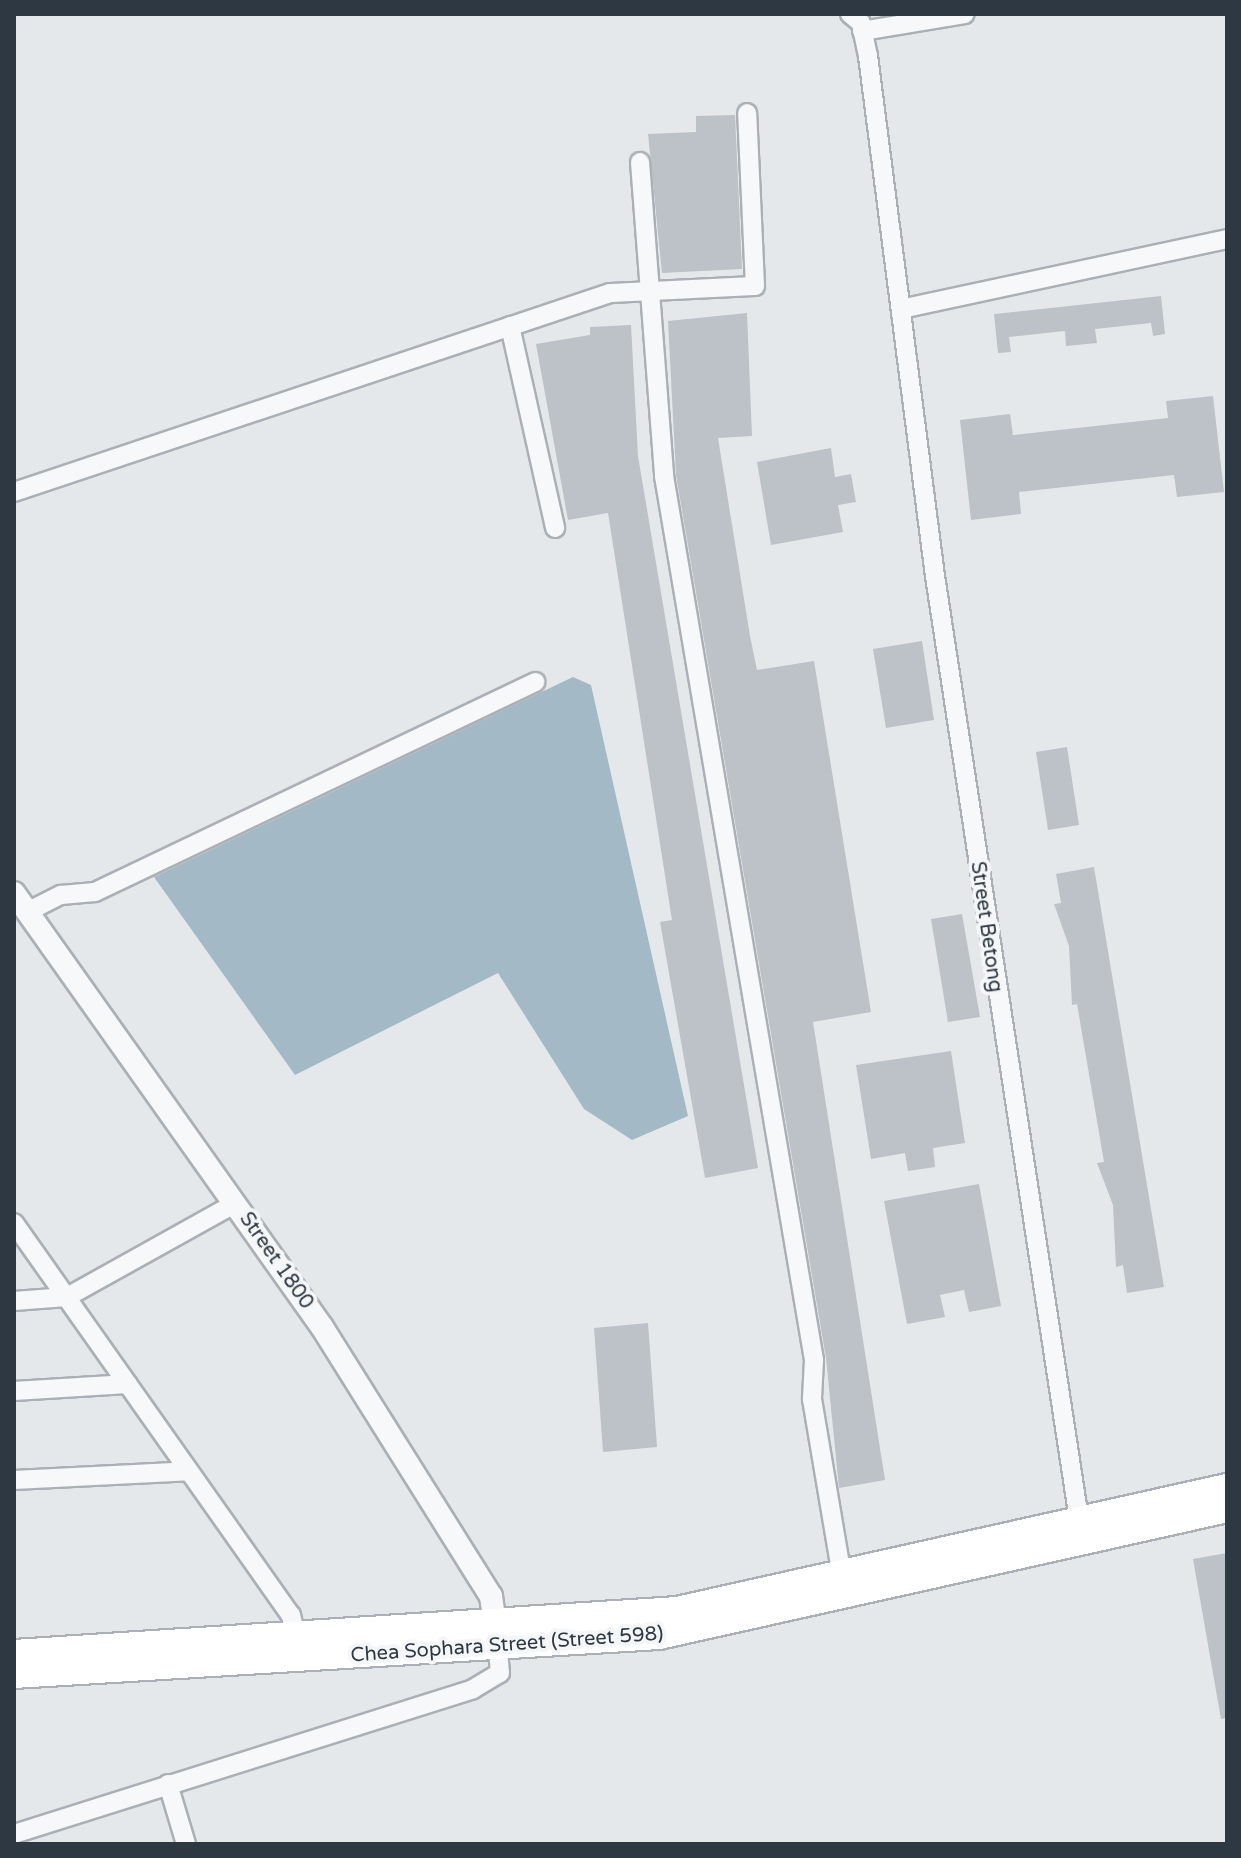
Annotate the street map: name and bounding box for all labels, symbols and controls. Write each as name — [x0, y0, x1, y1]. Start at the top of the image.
street label: Street Betong — [965, 860, 1007, 994]
street label: Street 1800 — [234, 1208, 318, 1314]
street label: Chea Sophara Street (Street 598) — [350, 1622, 664, 1668]

